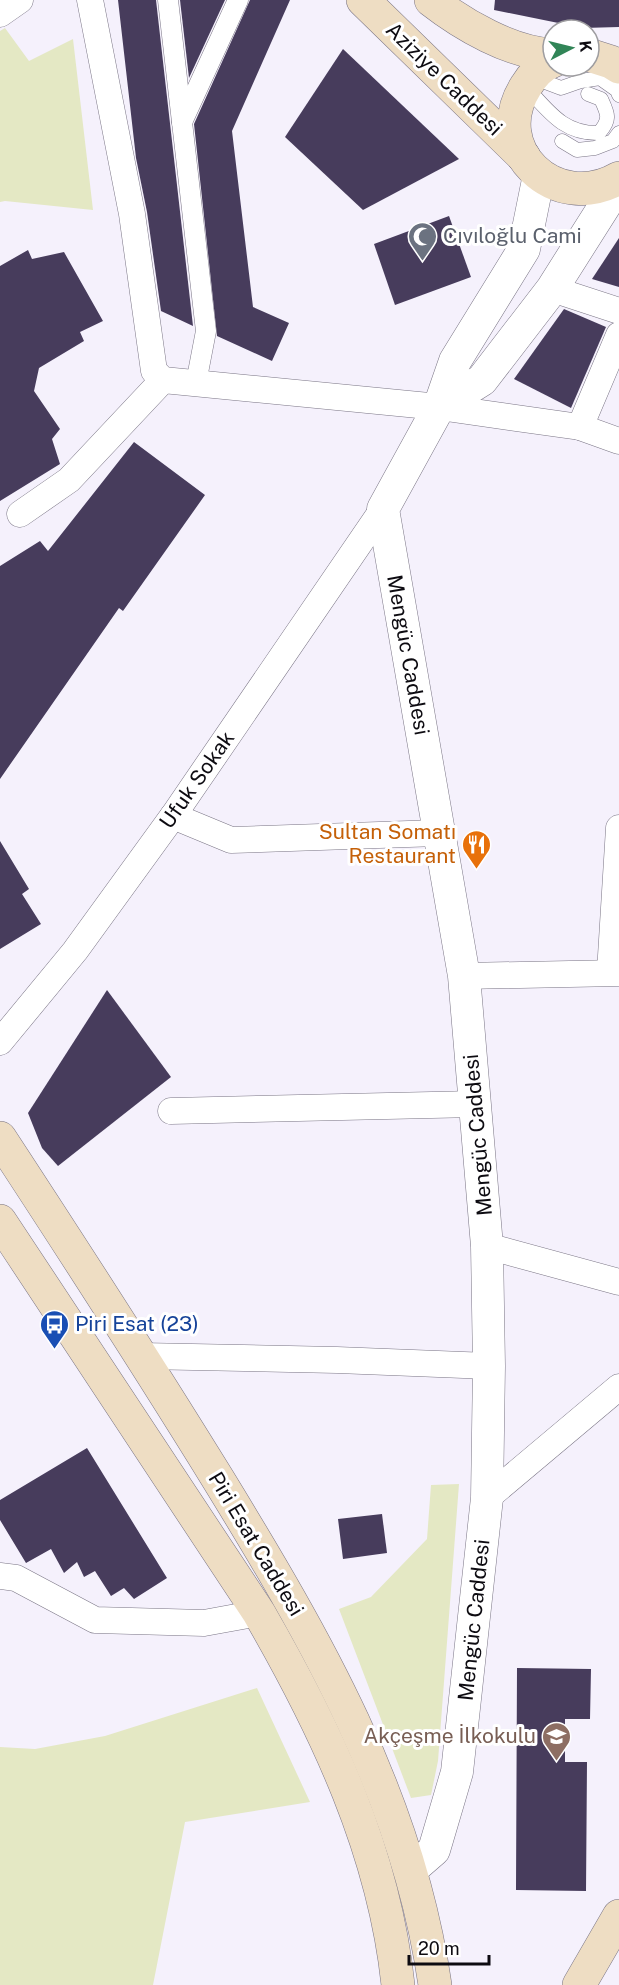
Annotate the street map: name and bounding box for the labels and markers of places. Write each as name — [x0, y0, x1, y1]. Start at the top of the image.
mosque icon: Cıvıloğlu Cami — [406, 220, 438, 262]
place label: Cıvıloğlu Cami — [443, 223, 582, 248]
place label: Sultan Somatı Restaurant — [319, 819, 456, 868]
restaurant icon: Sultan Somatı Restaurant — [461, 828, 493, 870]
bus stop icon: Piri Esat (23) — [38, 1308, 70, 1350]
place label: Piri Esat (23) — [75, 1311, 199, 1336]
school or university icon: Akçeşme İlkokulu — [541, 1720, 573, 1762]
place label: Akçeşme İlkokulu — [363, 1723, 536, 1748]

